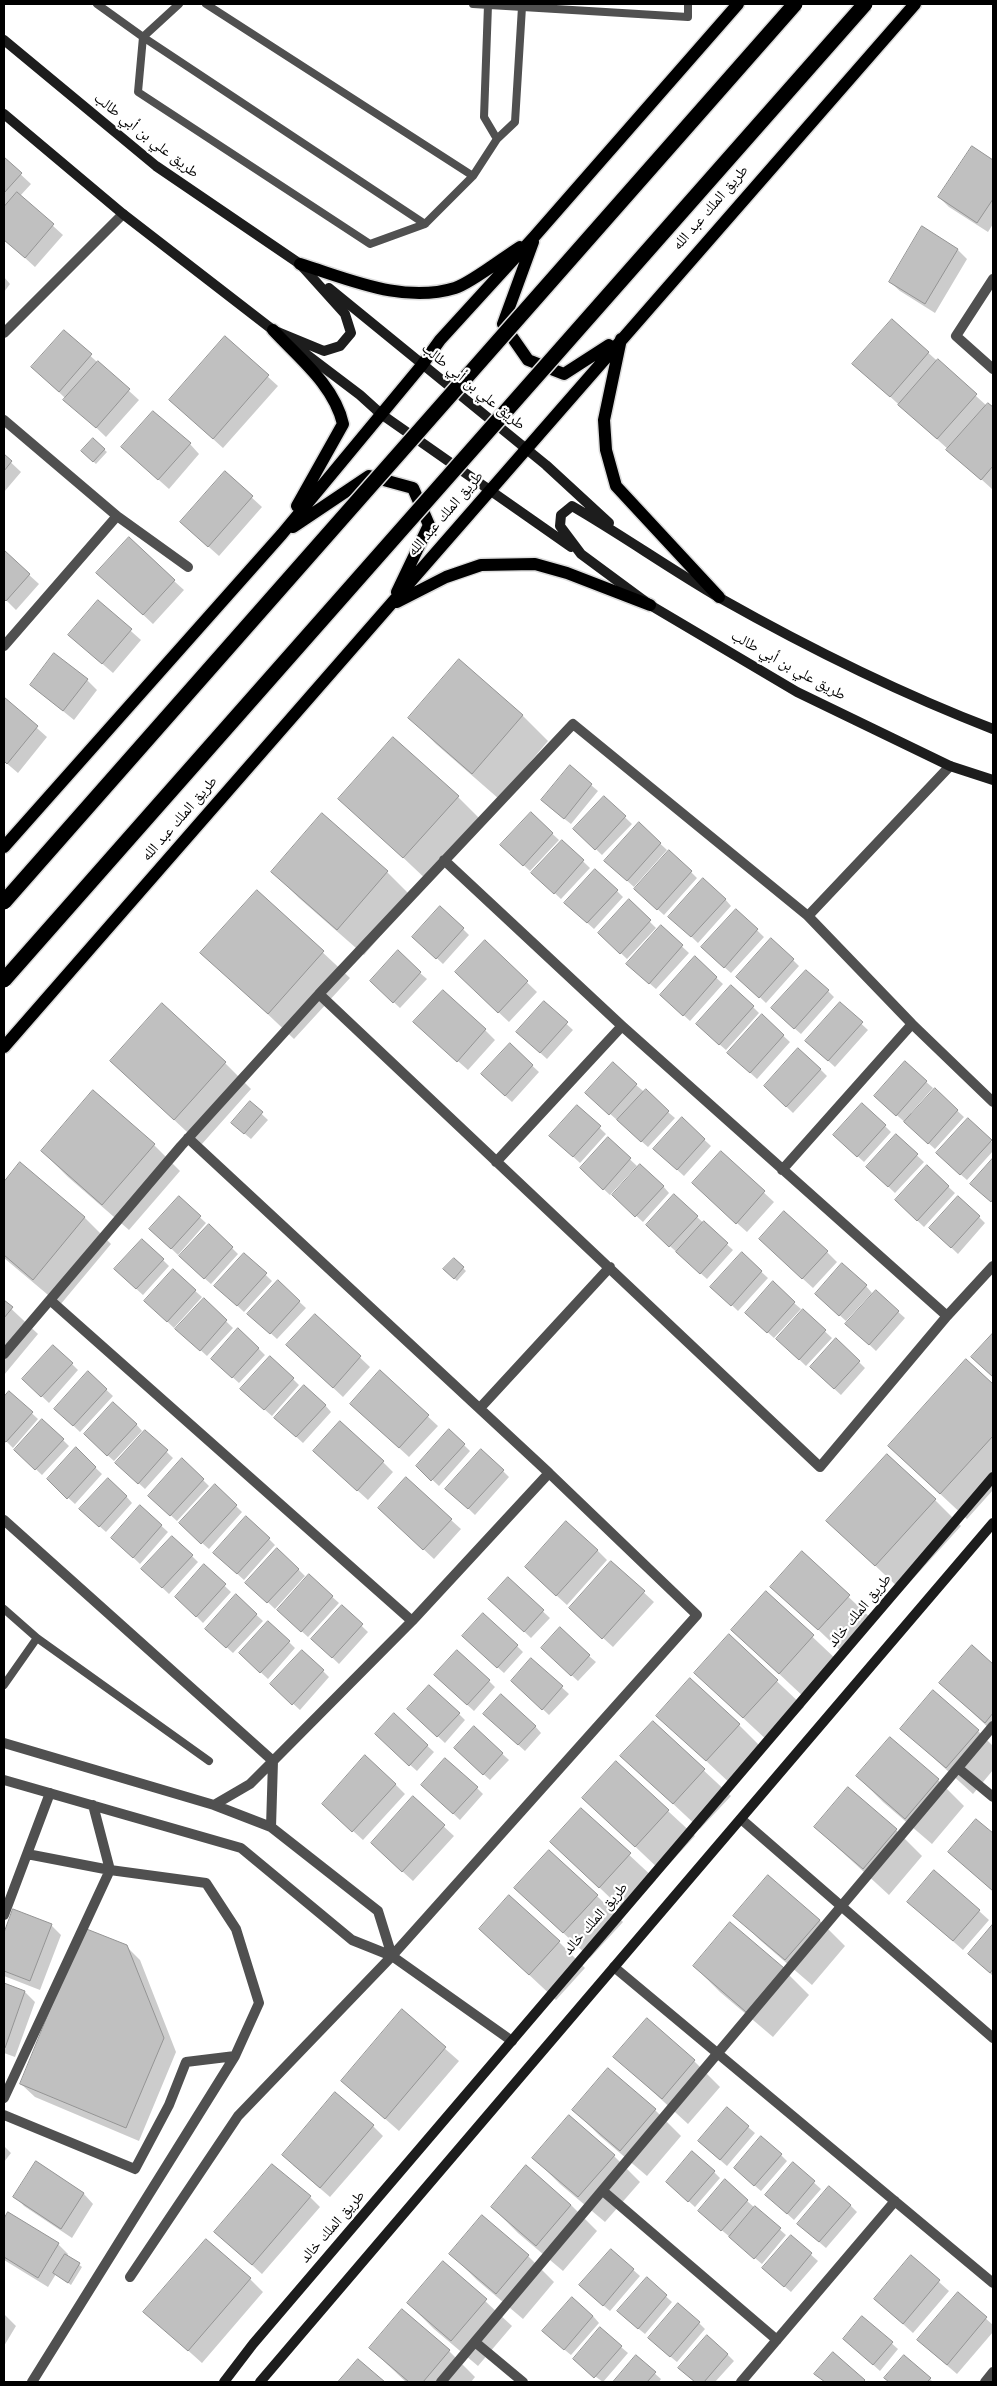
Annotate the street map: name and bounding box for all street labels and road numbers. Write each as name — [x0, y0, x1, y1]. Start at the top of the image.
street label: طريق علي بن أبي طالب — [90, 89, 202, 183]
street label: طريق الملك عبد الله — [669, 162, 753, 254]
street label: طريق علي بن أبي طالب — [417, 340, 529, 434]
street label: طريق الملك عبد الله — [404, 468, 488, 560]
street label: طريق علي بن أبي طالب — [728, 627, 848, 705]
street label: طريق الملك عبد الله — [138, 773, 222, 865]
street label: طريق الملك خالد — [824, 1571, 896, 1651]
street label: طريق الملك خالد — [560, 1879, 632, 1959]
street label: طريق الملك خالد — [297, 2187, 369, 2267]

